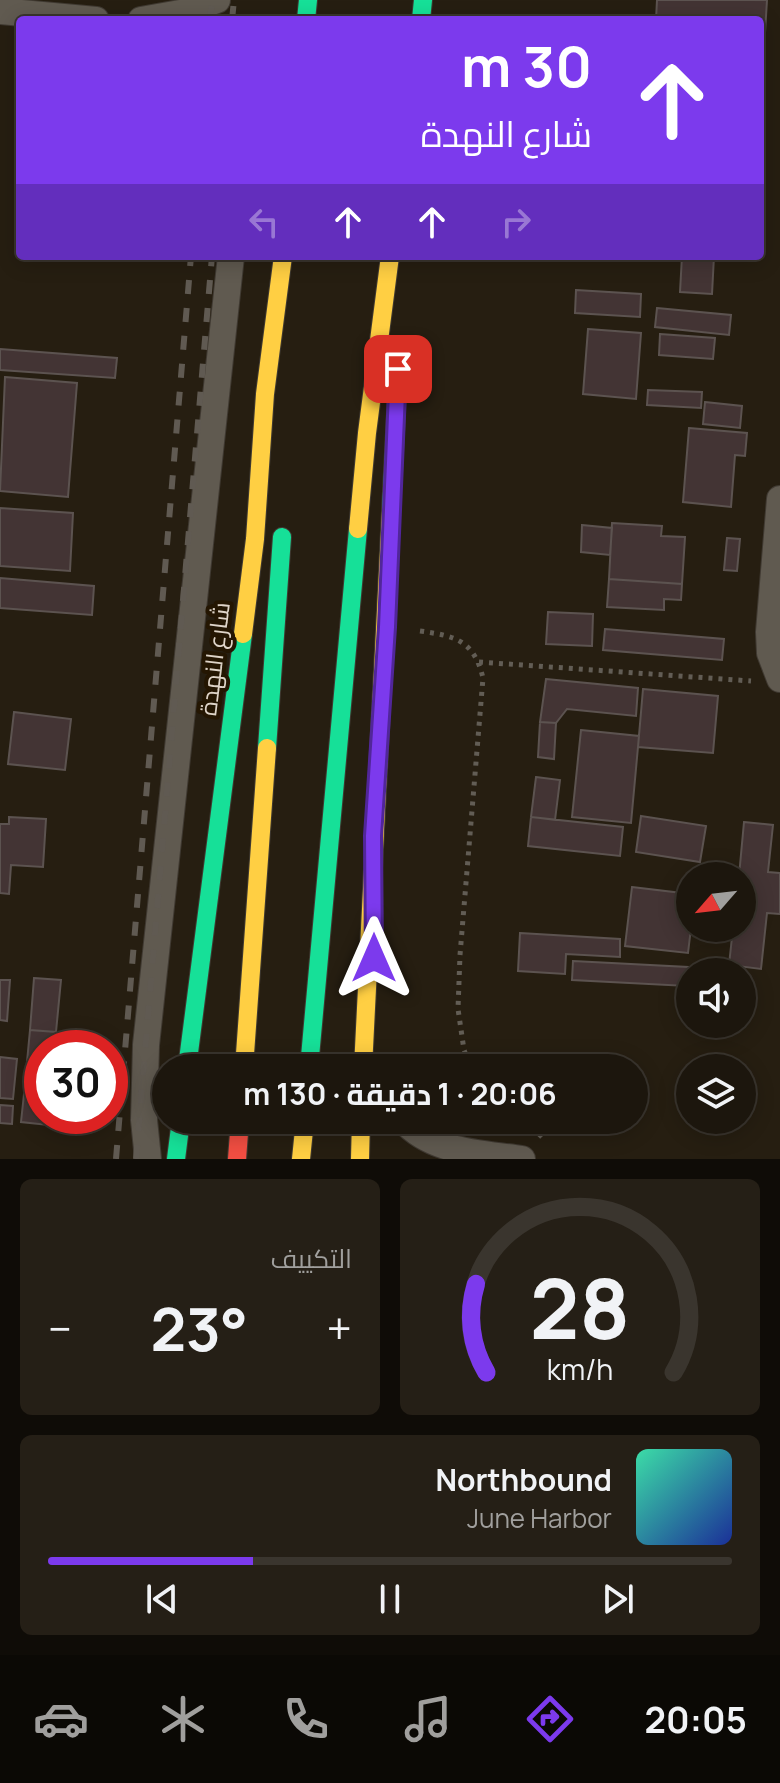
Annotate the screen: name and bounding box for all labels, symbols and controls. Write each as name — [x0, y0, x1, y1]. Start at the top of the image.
text: 30 m — [461, 27, 592, 104]
icon: ahead — [620, 48, 724, 152]
text: شارع النهدة — [421, 109, 592, 158]
icon: left — [242, 200, 286, 244]
icon: ahead — [326, 200, 370, 244]
icon: ahead — [410, 200, 454, 244]
icon: right — [494, 200, 538, 244]
pin — [364, 335, 432, 403]
icon: arrive — [376, 347, 420, 391]
street label: شارع النهدة — [190, 600, 238, 718]
north arrow — [676, 862, 756, 942]
map controls — [676, 862, 756, 1134]
position arrow — [332, 916, 416, 1000]
button: sound — [676, 958, 756, 1038]
speed limit sign: 30 — [24, 1030, 128, 1134]
button: layers — [676, 1054, 756, 1134]
text: 20:06 · 1 دقيقة · 130 m — [243, 1073, 557, 1114]
text: التكييف — [270, 1240, 352, 1276]
text: 28 — [530, 1250, 630, 1364]
text: 23° — [150, 1287, 248, 1369]
text: − — [48, 1298, 72, 1358]
text: + — [327, 1298, 352, 1358]
text: km/h — [547, 1350, 613, 1389]
text: Northbound — [435, 1459, 612, 1500]
text: June Harbor — [467, 1500, 612, 1536]
icon: previous — [140, 1577, 184, 1621]
icon: pause — [368, 1577, 412, 1621]
icon: next — [596, 1577, 640, 1621]
icon: car — [33, 1691, 89, 1747]
icon: climate — [155, 1691, 211, 1747]
icon: phone — [278, 1691, 334, 1747]
icon: music — [400, 1691, 456, 1747]
icon: directions — [522, 1691, 578, 1747]
text: 20:05 — [645, 1695, 747, 1744]

